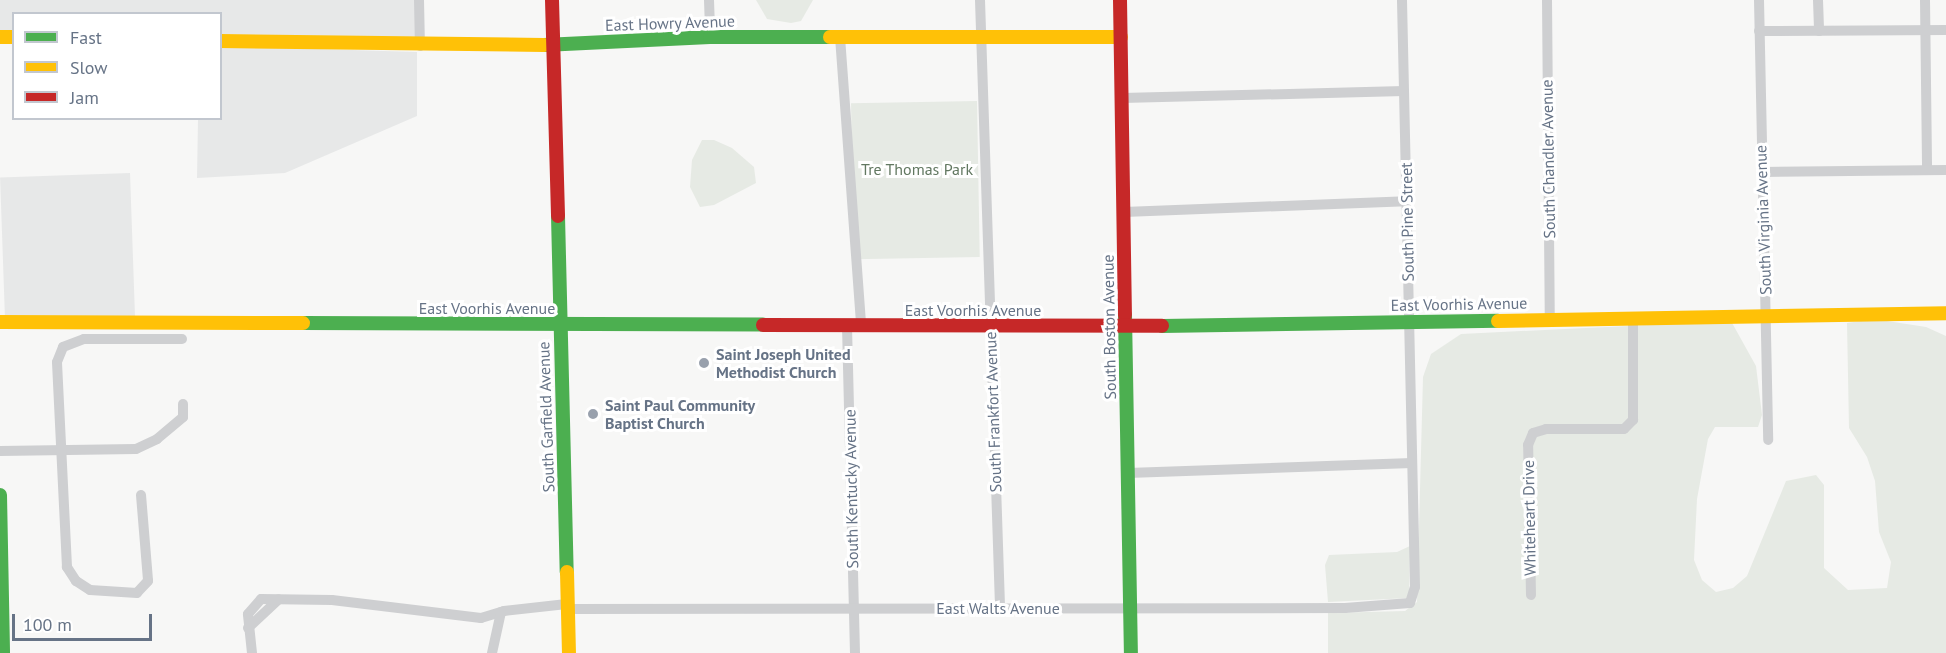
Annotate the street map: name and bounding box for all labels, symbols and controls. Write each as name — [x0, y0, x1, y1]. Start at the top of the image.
street label: East Howry Avenue — [604, 11, 736, 35]
legend — [12, 12, 222, 120]
text: Fast — [70, 26, 102, 49]
text: Slow — [70, 56, 108, 79]
street label: South Chandler Avenue — [1537, 79, 1559, 239]
text: Jam — [70, 86, 99, 109]
street label: South Virginia Avenue — [1751, 144, 1775, 296]
park label: Tre Thomas Park — [861, 159, 973, 179]
street label: South Pine Street — [1396, 162, 1418, 282]
street label: South Boston Avenue — [1098, 254, 1120, 400]
street label: East Voorhis Avenue — [1390, 293, 1528, 315]
street label: East Voorhis Avenue — [418, 298, 556, 318]
street label: East Voorhis Avenue — [904, 300, 1042, 320]
street label: South Frankfort Avenue — [981, 331, 1005, 493]
street label: South Garfield Avenue — [534, 341, 558, 493]
place label: Saint Joseph United Methodist Church — [716, 344, 851, 382]
marker: Saint Joseph United Methodist Church — [697, 356, 711, 370]
place label: Saint Paul Community Baptist Church — [605, 395, 755, 433]
marker: Saint Paul Community Baptist Church — [586, 407, 600, 421]
street label: South Kentucky Avenue — [840, 409, 862, 569]
street label: Whiteheart Drive — [1518, 460, 1540, 576]
street label: East Walts Avenue — [936, 598, 1060, 618]
scale bar — [15, 602, 154, 640]
text: 100 m — [23, 613, 72, 636]

